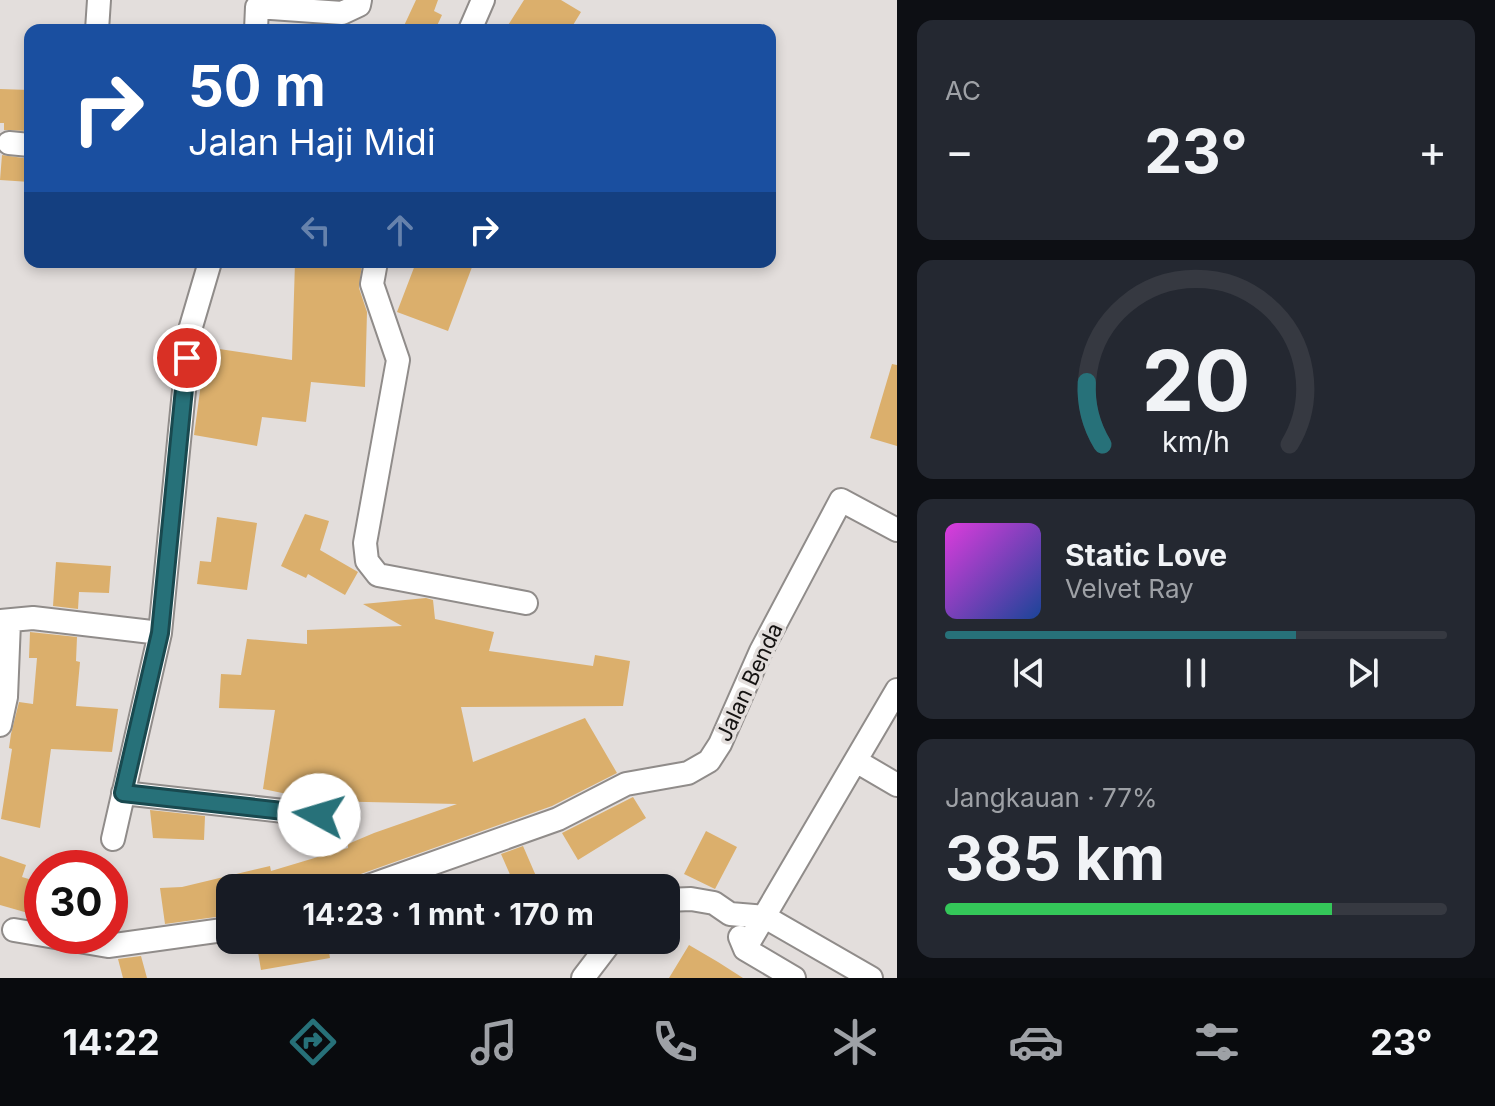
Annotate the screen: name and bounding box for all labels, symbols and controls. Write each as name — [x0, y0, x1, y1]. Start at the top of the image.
text: 50 m — [188, 52, 326, 120]
icon: right — [56, 56, 160, 160]
text: AC — [945, 75, 981, 106]
text: 23° — [1144, 115, 1248, 187]
text: Jalan Haji Midi — [188, 120, 436, 164]
text: − — [945, 124, 974, 178]
text: + — [1418, 124, 1447, 178]
icon: left — [294, 208, 338, 252]
icon: ahead — [378, 208, 422, 252]
icon: right — [462, 208, 506, 252]
pin — [153, 324, 221, 392]
text: 20 — [1142, 330, 1250, 431]
icon: arrive — [165, 336, 209, 380]
text: km/h — [1162, 424, 1230, 459]
text: Static Love — [1065, 537, 1227, 573]
text: Velvet Ray — [1065, 573, 1194, 604]
street label: Jalan Benda — [710, 619, 788, 745]
icon: previous — [1007, 651, 1051, 695]
icon: pause — [1174, 651, 1218, 695]
icon: next — [1341, 651, 1385, 695]
position arrow — [277, 773, 361, 857]
text: Jangkauan · 77% — [945, 782, 1158, 813]
text: 385 km — [945, 822, 1165, 894]
speed limit sign: 30 — [24, 850, 128, 954]
text: 14:23 · 1 mnt · 170 m — [302, 896, 594, 932]
icon: directions — [285, 1014, 341, 1070]
icon: music — [466, 1014, 522, 1070]
icon: phone — [647, 1014, 703, 1070]
icon: climate — [827, 1014, 883, 1070]
icon: car — [1008, 1014, 1064, 1070]
icon: filters — [1189, 1014, 1245, 1070]
text: 14:22 — [62, 1020, 160, 1064]
text: 23° — [1370, 1020, 1433, 1064]

